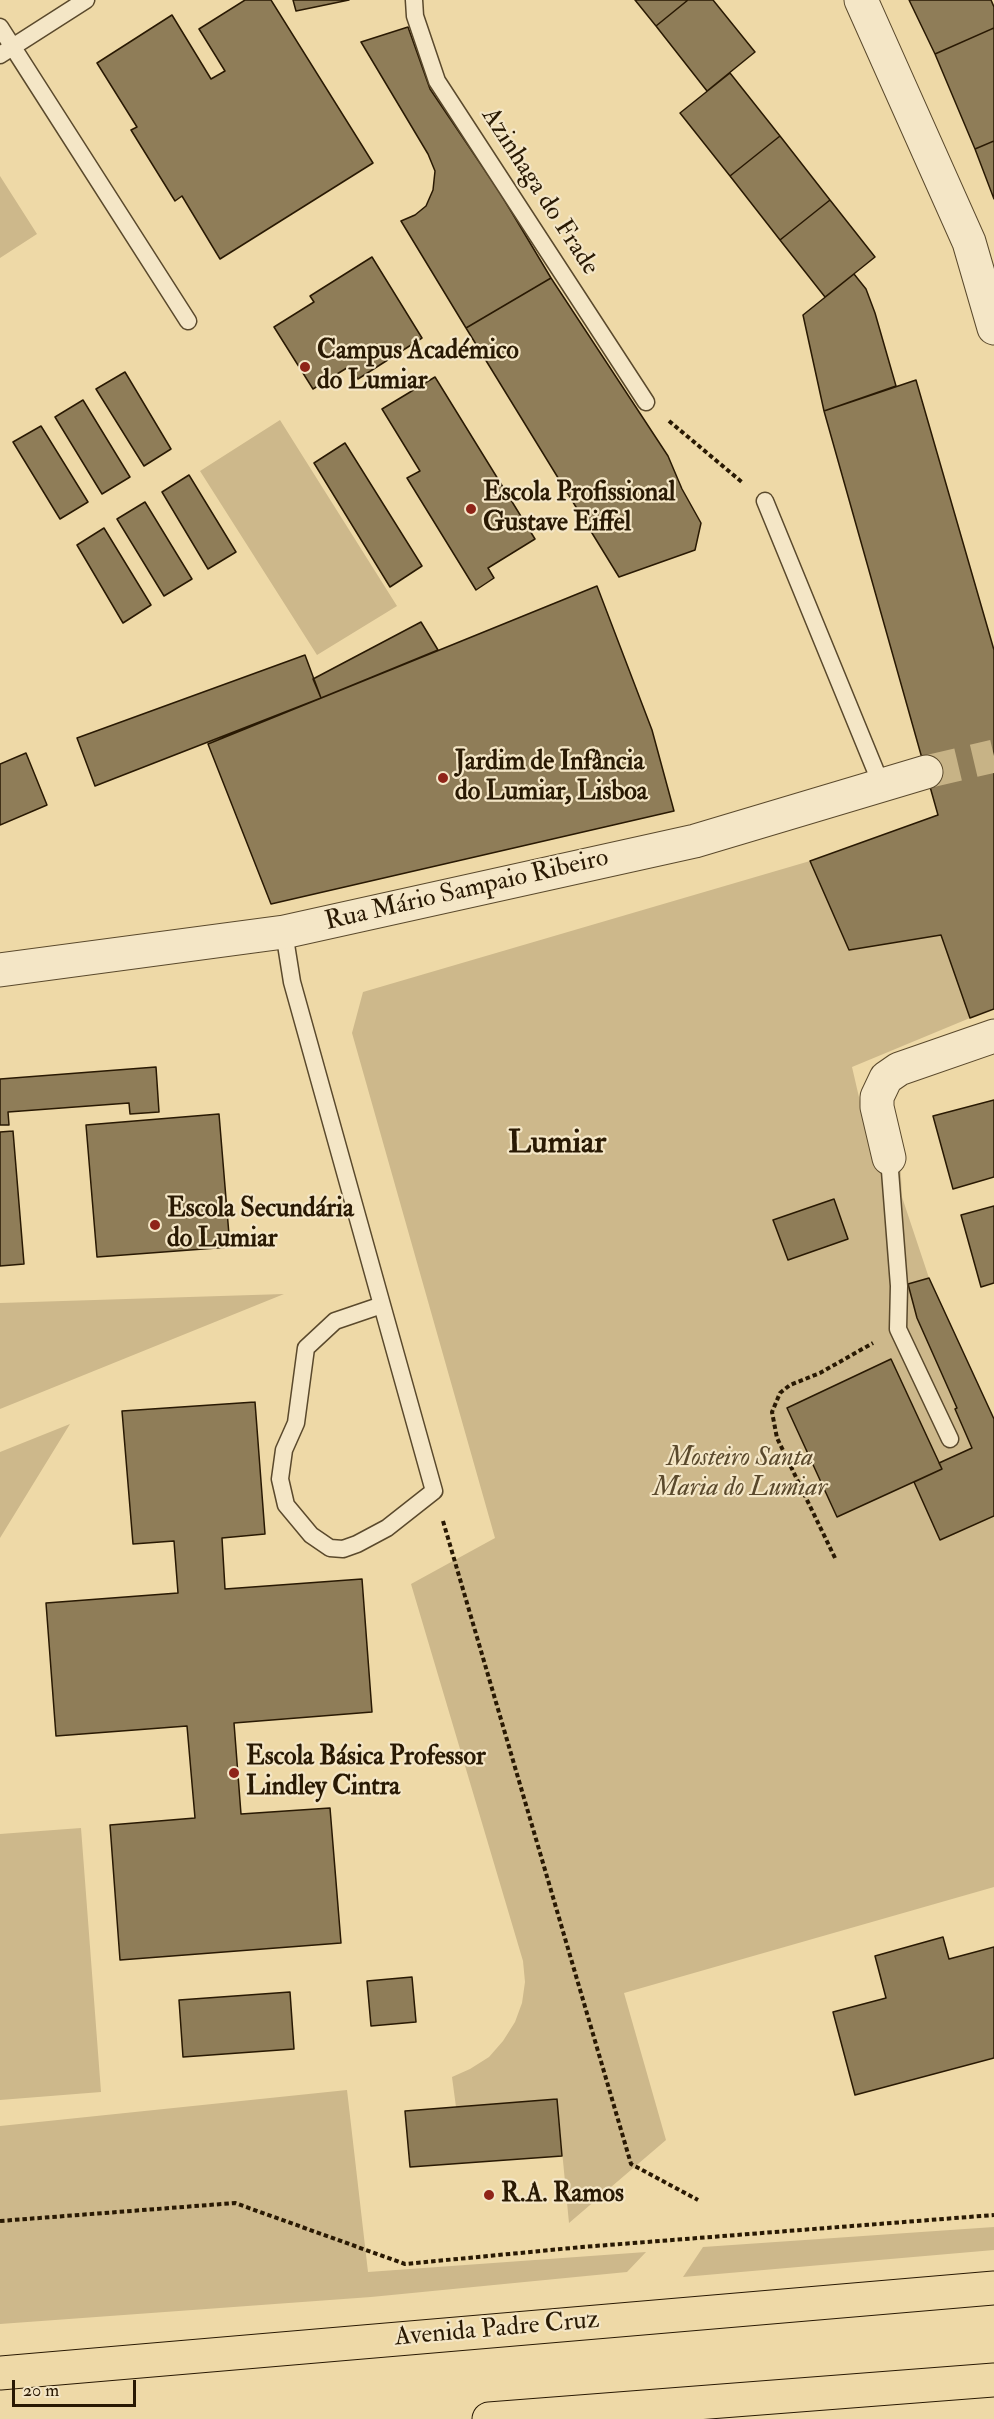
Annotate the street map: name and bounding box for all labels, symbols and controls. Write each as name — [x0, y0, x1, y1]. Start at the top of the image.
street label: Azinhaga do Frade — [473, 102, 605, 282]
place label: Campus Académico do Lumiar — [317, 336, 519, 398]
marker: Campus Académico do Lumiar — [298, 360, 312, 374]
place label: Escola Profissional Gustave Eiffel — [483, 478, 676, 540]
marker: Escola Profissional Gustave Eiffel — [464, 502, 478, 516]
place label: Jardim de Infância do Lumiar, Lisboa — [455, 747, 647, 808]
marker: Jardim de Infância do Lumiar, Lisboa — [436, 771, 450, 785]
street label: Rua Mário Sampaio Ribeiro — [322, 843, 612, 939]
district label: Lumiar — [508, 1126, 606, 1164]
place label: Escola Secundária do Lumiar — [167, 1194, 354, 1256]
marker: Escola Secundária do Lumiar — [148, 1218, 162, 1232]
park label: Mosteiro Santa Maria do Lumiar — [653, 1443, 827, 1504]
place label: Escola Básica Professor Lindley Cintra — [246, 1742, 486, 1804]
marker: Escola Básica Professor Lindley Cintra — [227, 1766, 241, 1780]
place label: R.A. Ramos — [501, 2179, 624, 2211]
marker: R.A. Ramos — [482, 2188, 496, 2202]
street label: Avenida Padre Cruz — [393, 2306, 601, 2354]
scale bar — [15, 2368, 140, 2406]
text: 20 m — [23, 2379, 59, 2402]

